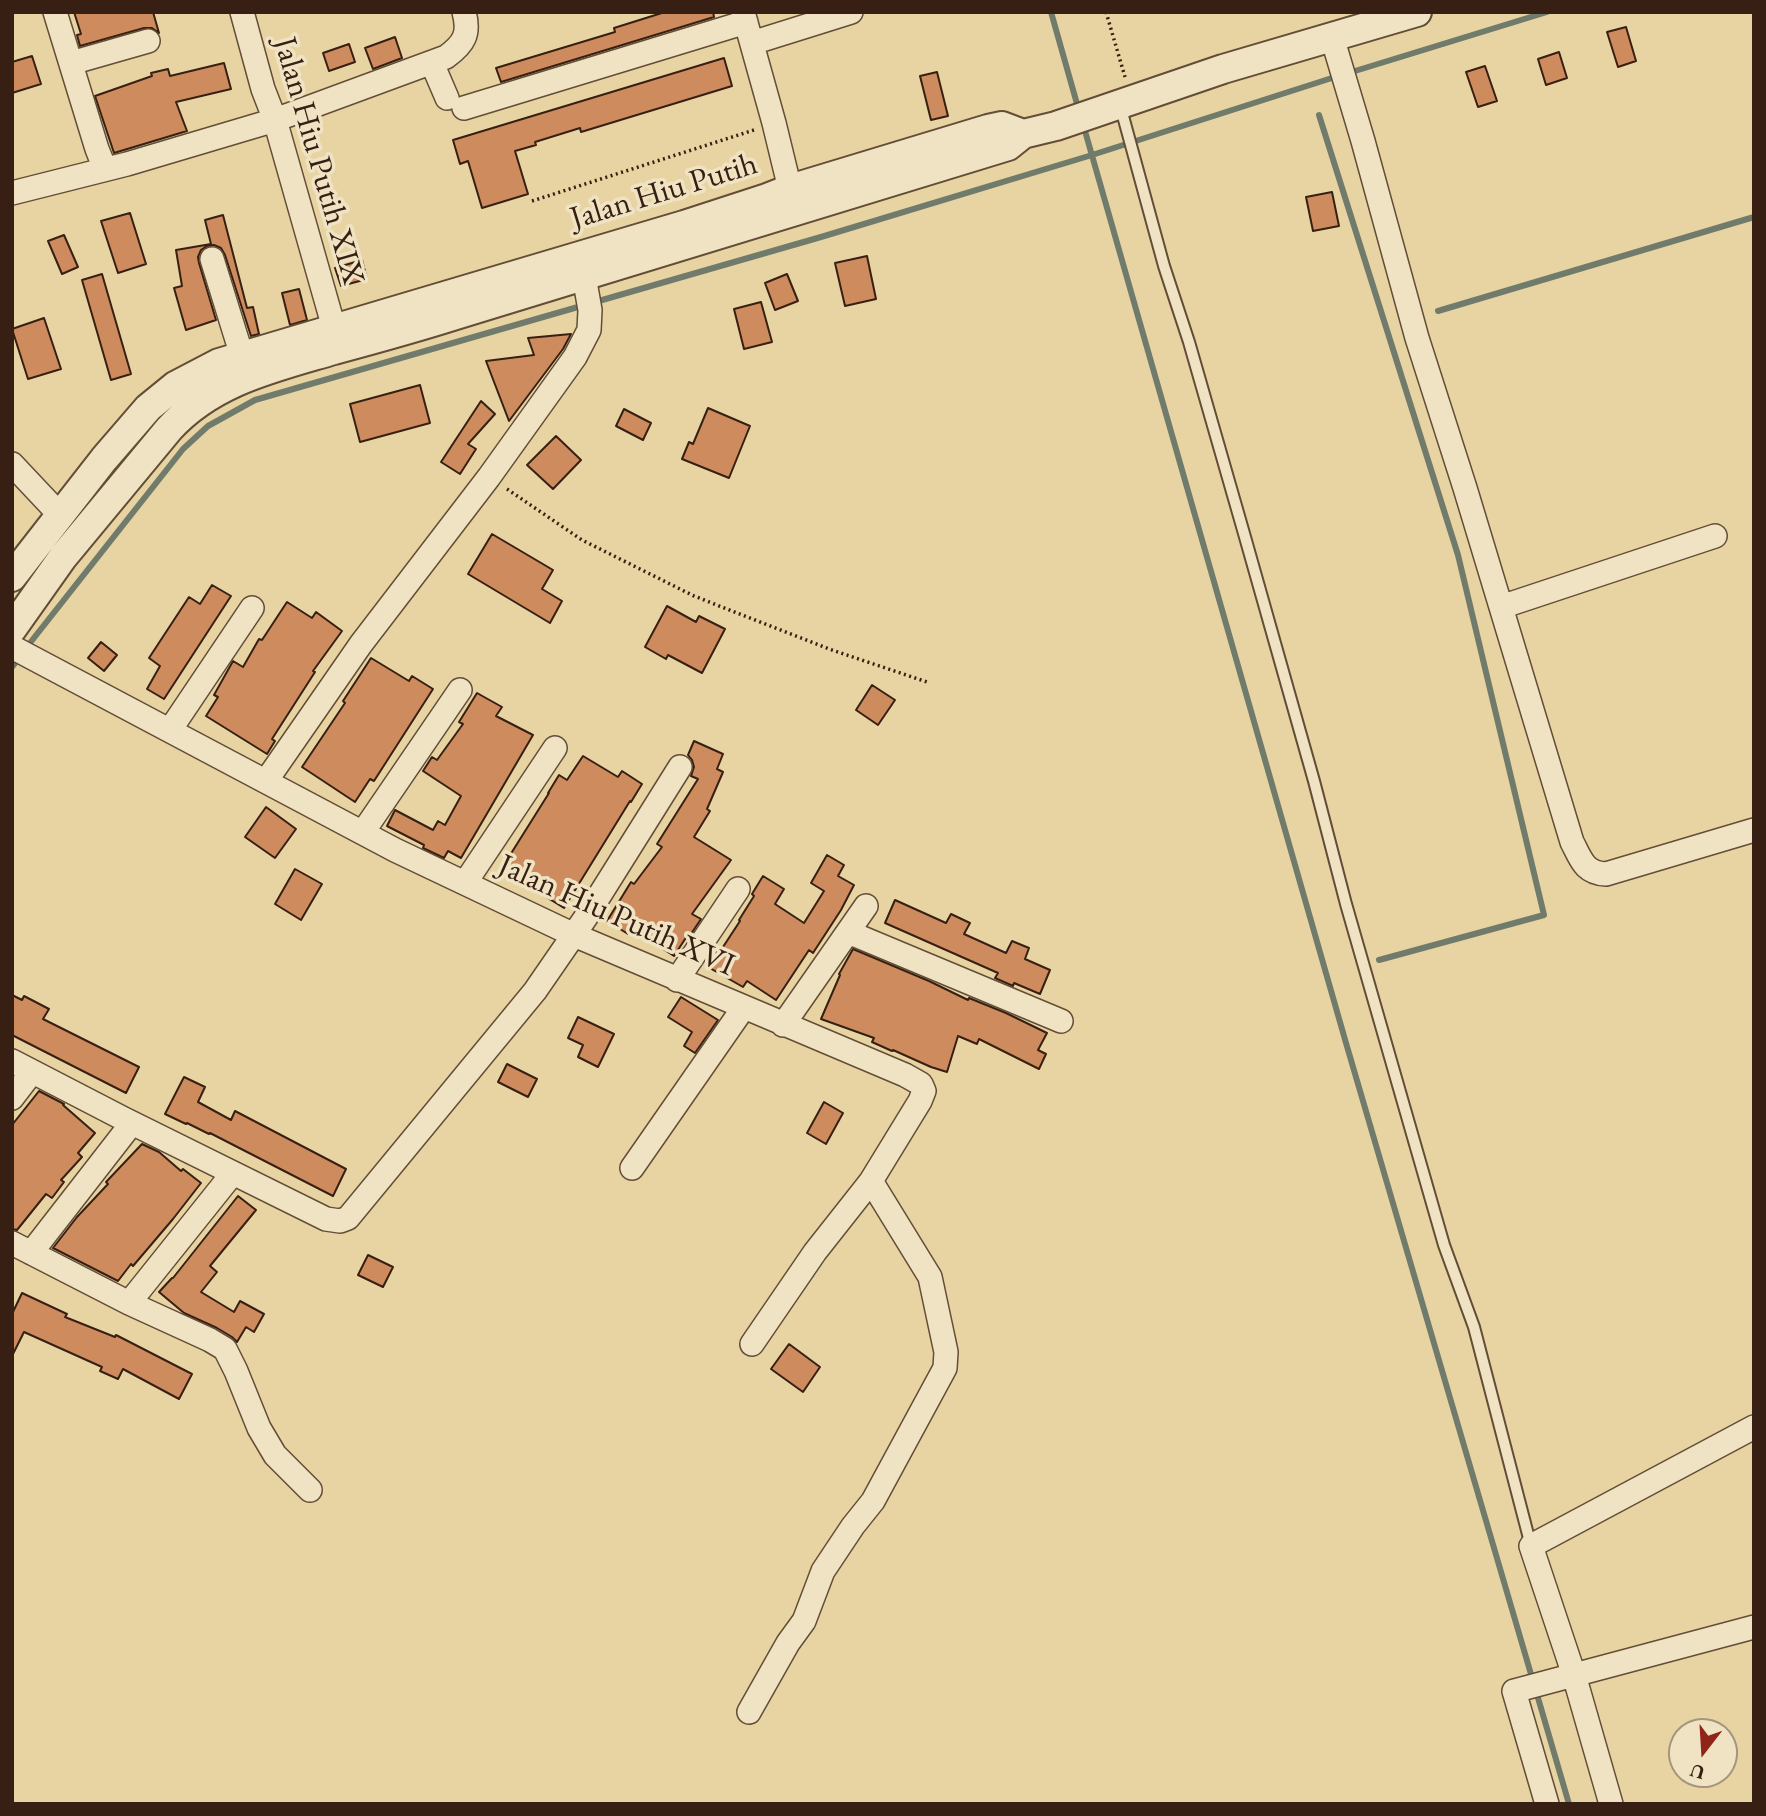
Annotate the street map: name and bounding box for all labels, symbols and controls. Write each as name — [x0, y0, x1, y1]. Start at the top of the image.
street label: Jalan Hiu Putih XIX — [264, 33, 372, 289]
street label: Jalan Hiu Putih — [566, 145, 762, 239]
street label: Jalan Hiu Putih XVI — [492, 847, 740, 985]
north arrow — [1668, 1718, 1738, 1788]
text: U — [1687, 1758, 1708, 1786]

